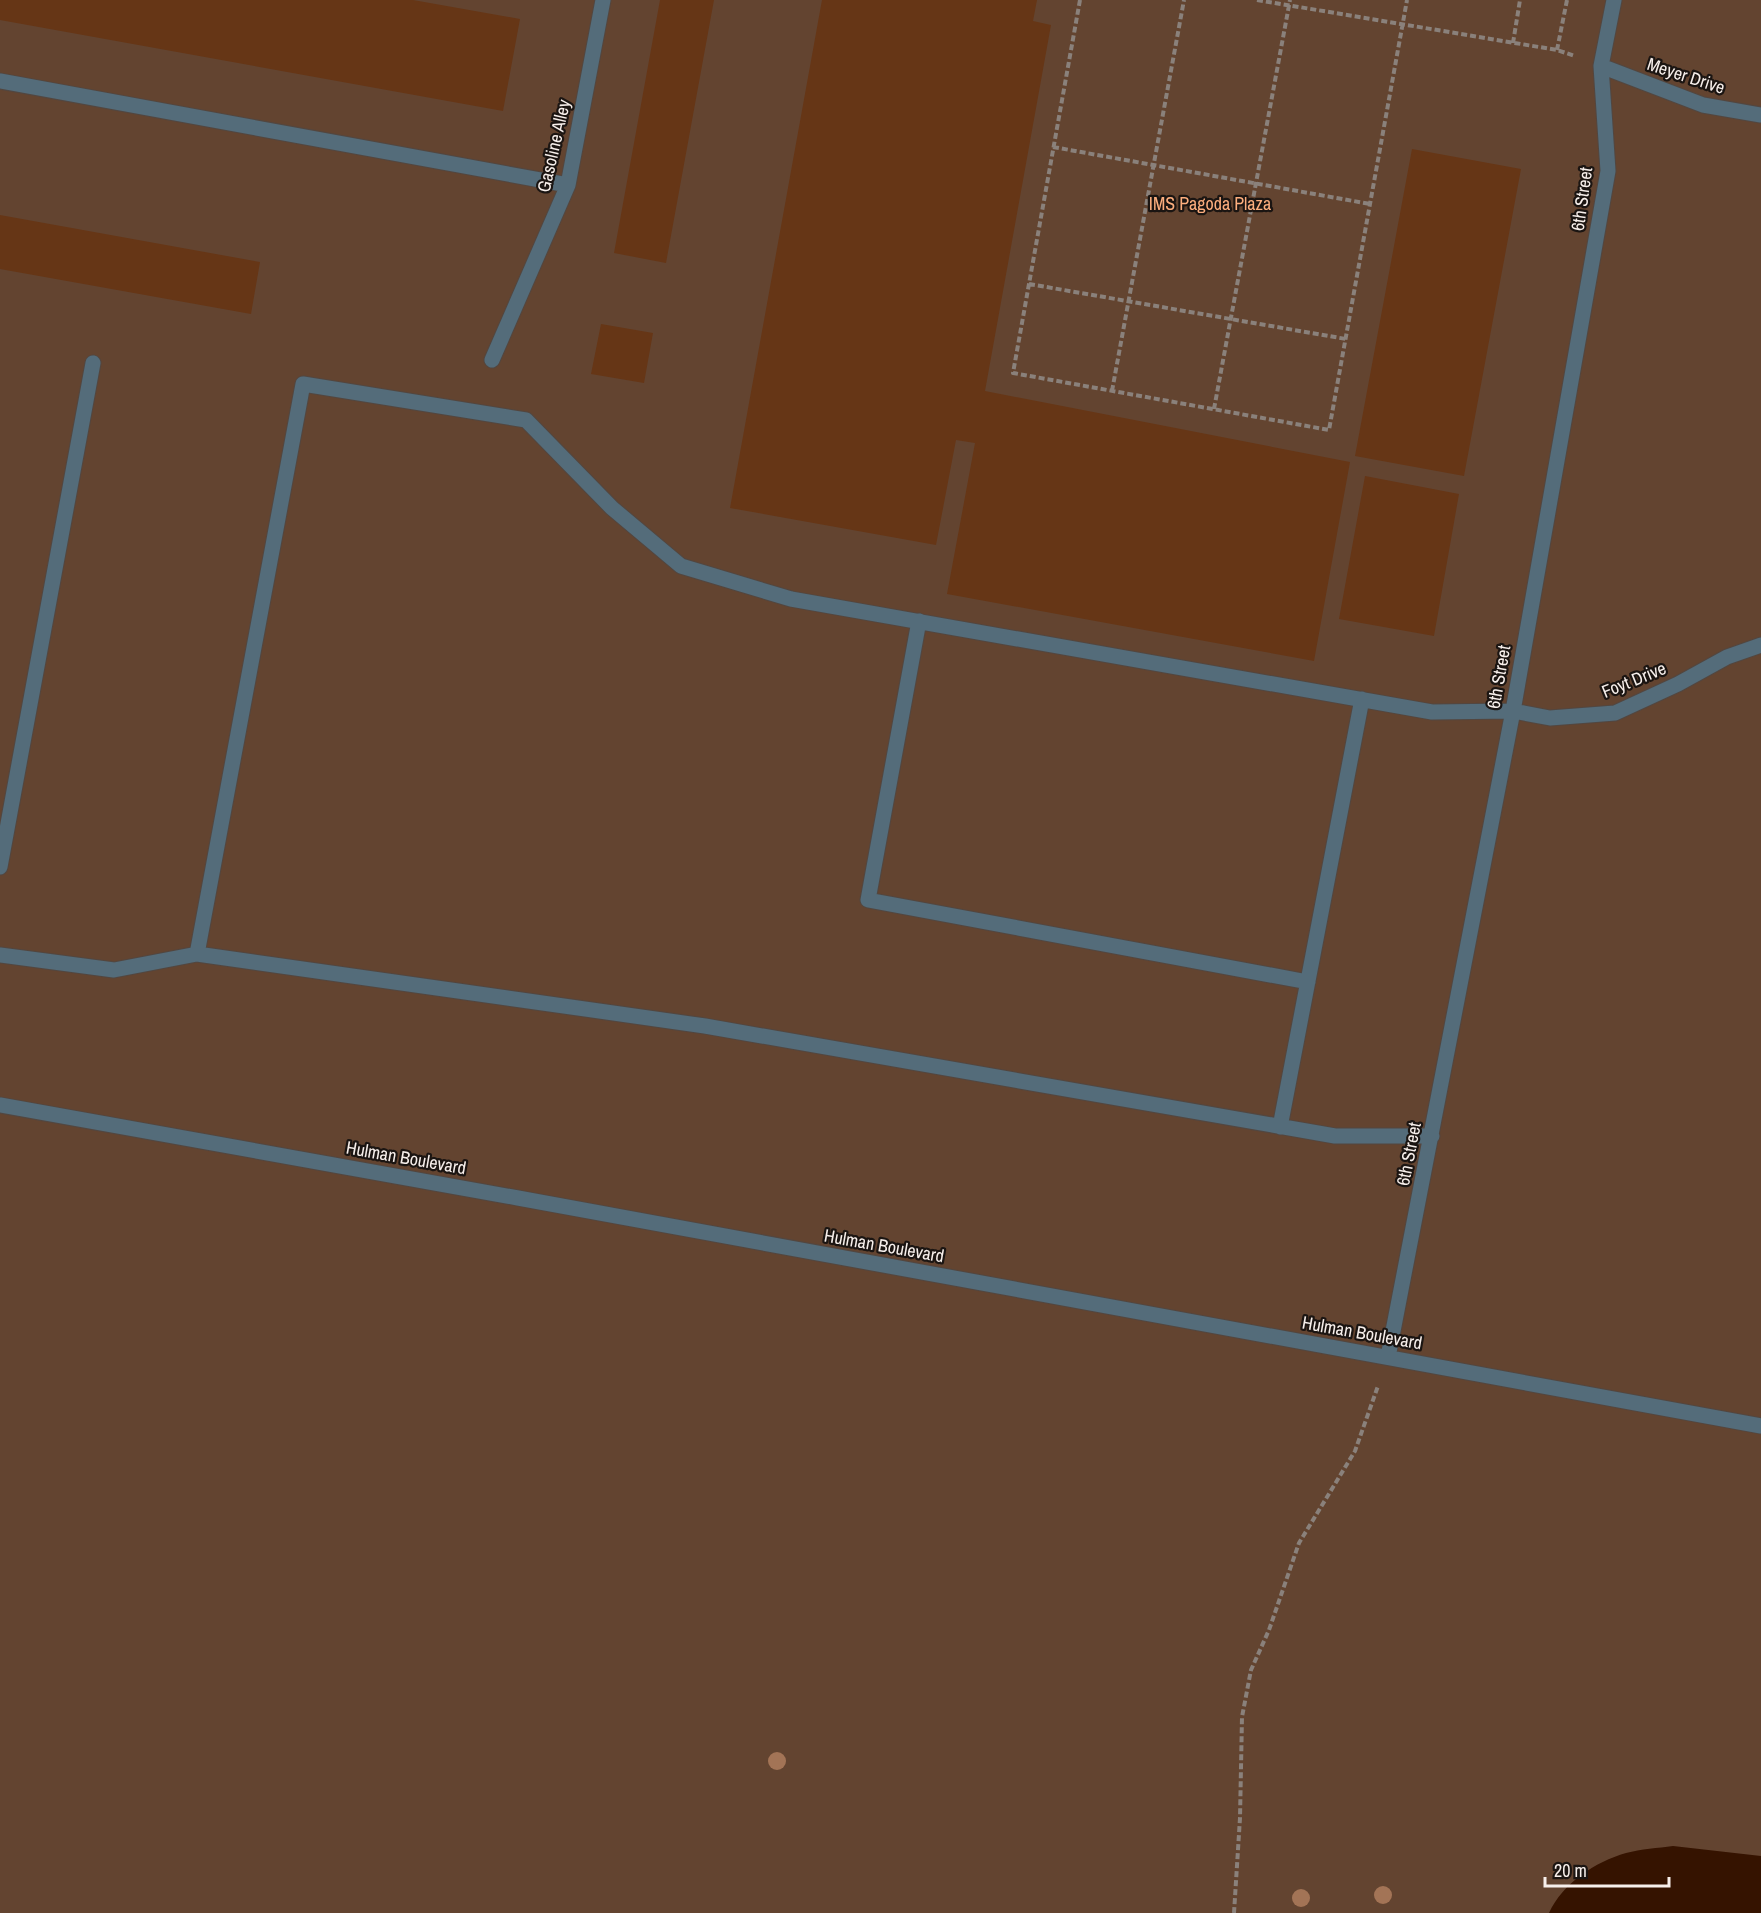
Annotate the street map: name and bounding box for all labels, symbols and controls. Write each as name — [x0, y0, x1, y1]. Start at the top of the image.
street label: Meyer Drive — [1644, 51, 1728, 100]
street label: Gasoline Alley — [531, 97, 576, 195]
street label: 6th Street — [1565, 165, 1598, 232]
park label: IMS Pagoda Plaza — [1149, 191, 1271, 216]
street label: 6th Street — [1481, 643, 1516, 711]
street label: Foyt Drive — [1598, 655, 1670, 704]
street label: 6th Street — [1390, 1120, 1427, 1188]
street label: Hulman Boulevard — [344, 1135, 468, 1180]
street label: Hulman Boulevard — [822, 1223, 946, 1268]
street label: Hulman Boulevard — [1300, 1310, 1424, 1355]
scale bar — [1545, 1850, 1670, 1888]
text: 20 m — [1554, 1858, 1587, 1883]

